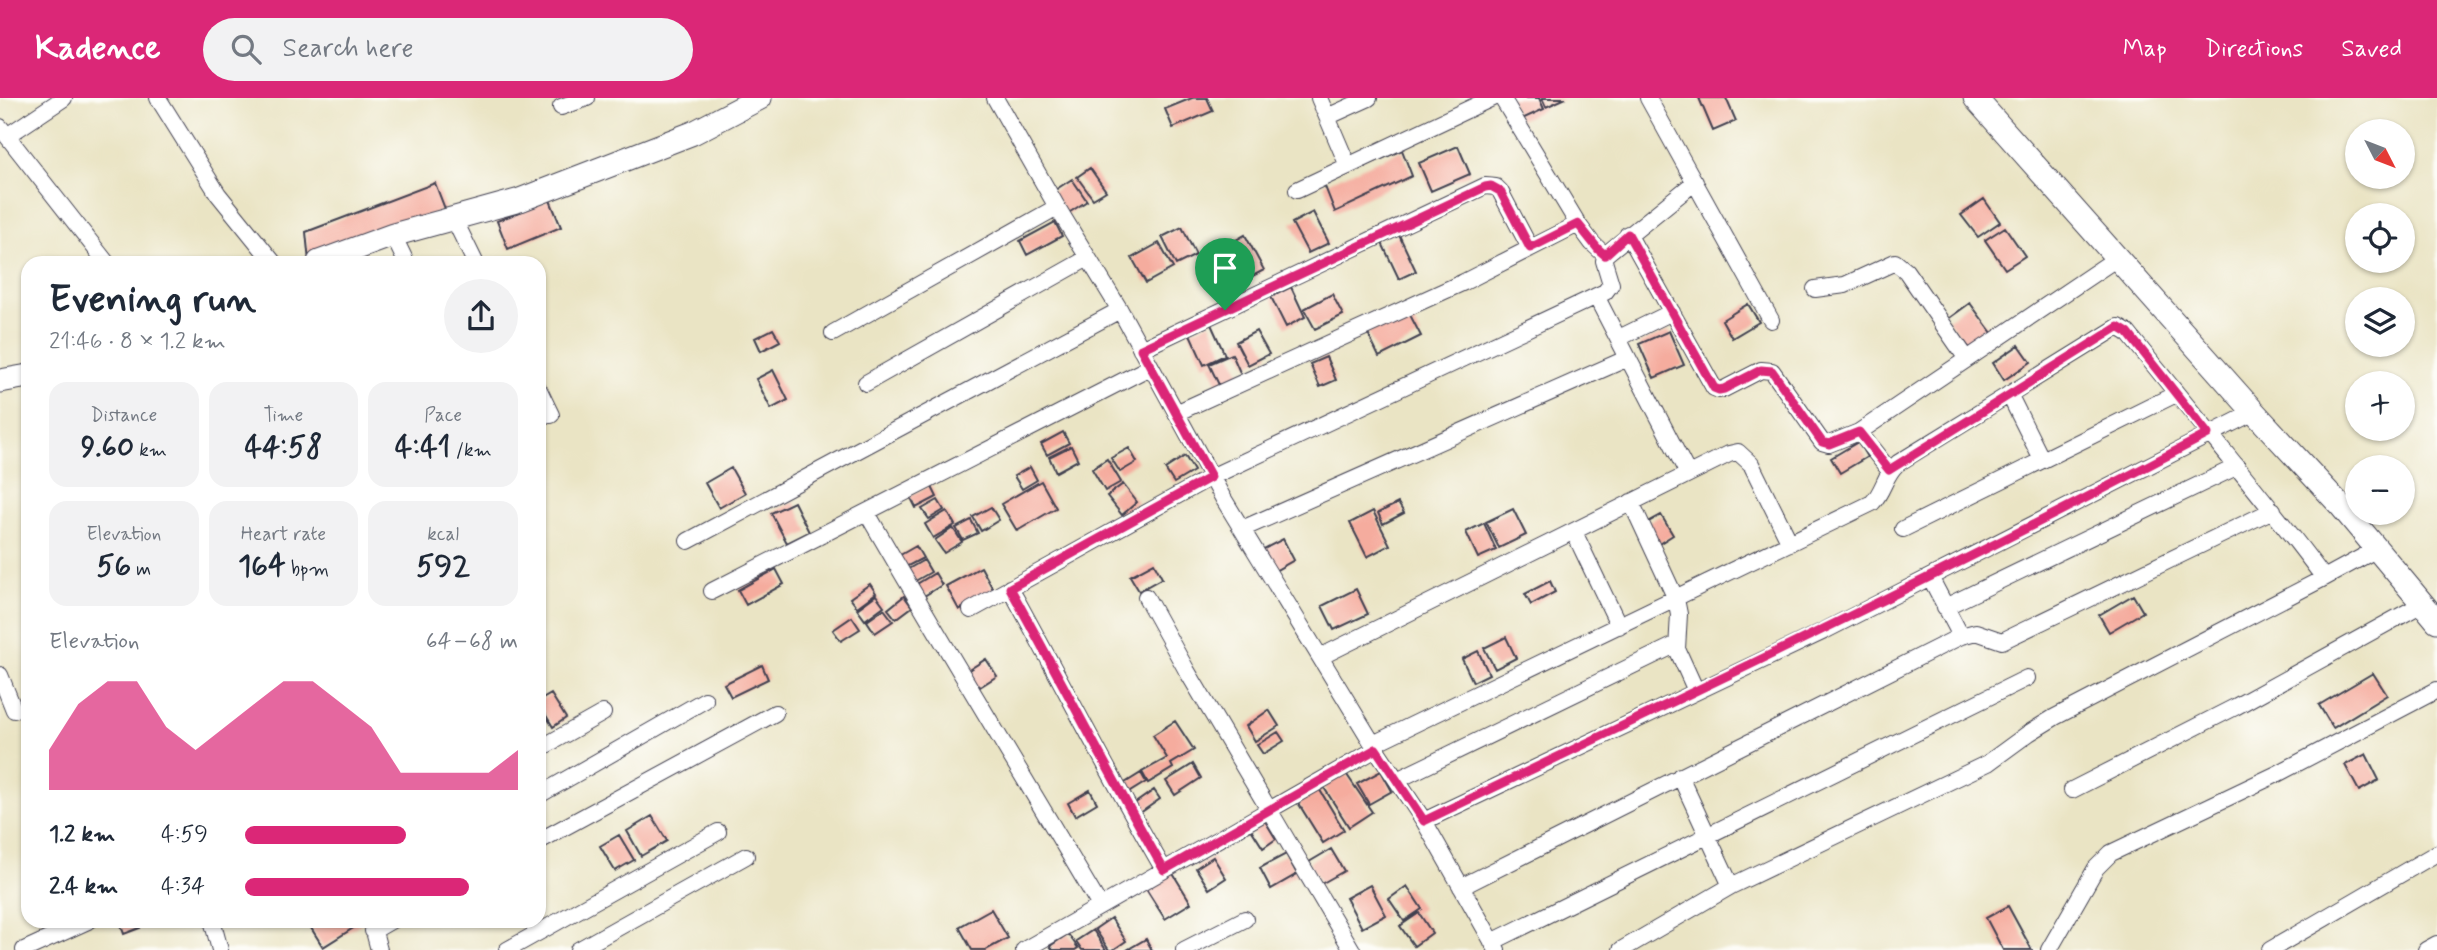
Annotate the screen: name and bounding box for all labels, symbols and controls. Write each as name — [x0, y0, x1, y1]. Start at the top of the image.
search box — [203, 18, 693, 81]
text: Kadence — [35, 27, 161, 71]
icon: search — [227, 30, 265, 68]
text: Search here — [283, 32, 413, 66]
text: Map — [2123, 34, 2167, 65]
text: Directions — [2205, 34, 2303, 65]
text: Saved — [2341, 34, 2402, 65]
north arrow — [2345, 119, 2415, 189]
map controls — [2345, 119, 2415, 525]
button: locate — [2345, 203, 2415, 273]
pin — [1195, 238, 1255, 310]
icon: arrive — [1206, 249, 1244, 287]
text: Evening run — [49, 276, 256, 325]
button: share — [444, 279, 518, 353]
button: layers — [2345, 287, 2415, 357]
text: 21:46 · 8 × 1.2 km — [49, 327, 226, 357]
button: + — [2345, 371, 2415, 441]
text: Distance — [90, 403, 157, 428]
text: Time — [264, 403, 303, 428]
text: Pace — [424, 403, 462, 428]
text: 9.60 — [81, 428, 134, 467]
text: 44:58 — [244, 428, 323, 467]
text: 4:41 — [395, 428, 451, 467]
text: km — [134, 438, 167, 463]
text: /km — [451, 438, 492, 463]
button: − — [2345, 455, 2415, 525]
text: Elevation — [86, 522, 161, 547]
text: Heart rate — [241, 522, 326, 547]
text: kcal — [427, 522, 459, 547]
text: 56 — [96, 547, 131, 586]
text: 164 — [238, 547, 286, 586]
text: 592 — [416, 547, 470, 586]
text: m — [131, 557, 151, 582]
text: bpm — [286, 557, 329, 582]
text: Elevation — [49, 627, 140, 657]
text: 64–68 m — [426, 627, 518, 657]
text: 1.2 km — [49, 820, 115, 850]
text: 4:59 — [161, 820, 208, 850]
text: 2.4 km — [49, 872, 118, 902]
text: 4:34 — [161, 872, 205, 902]

